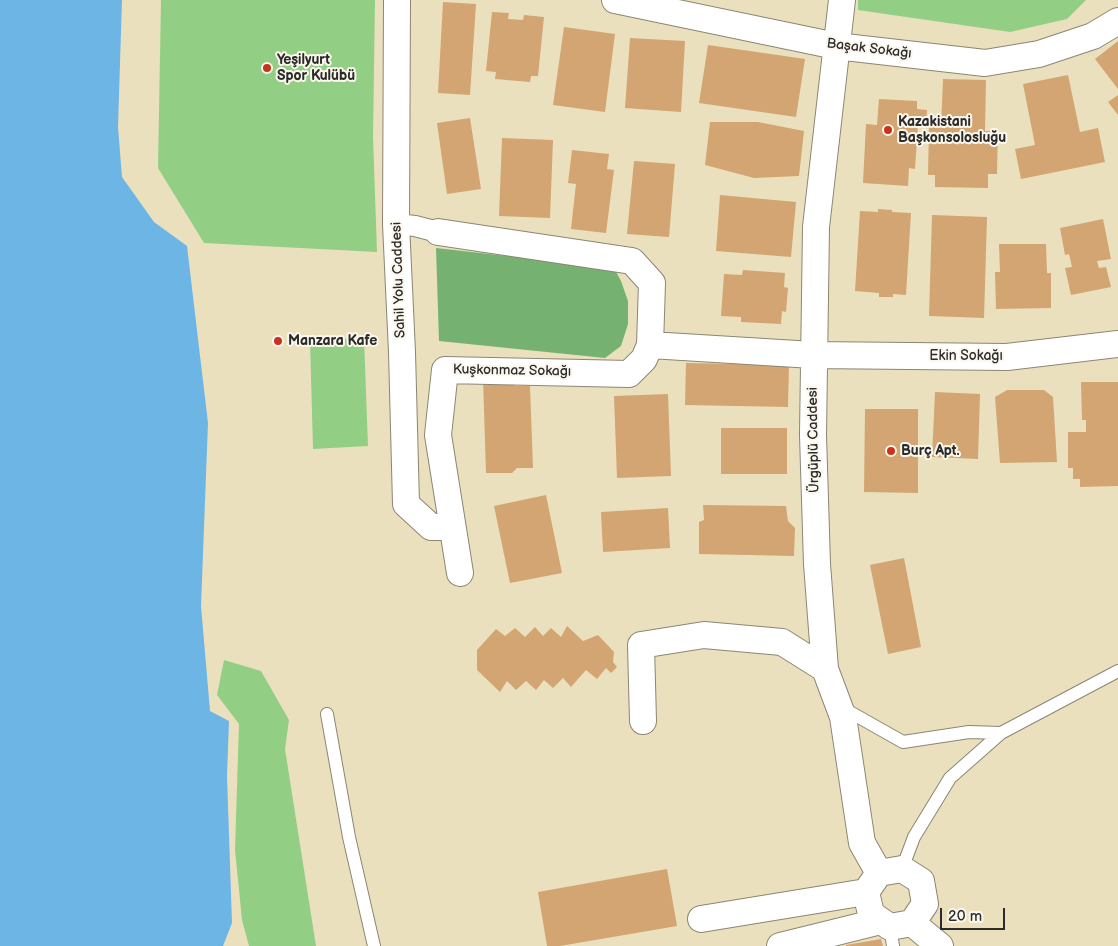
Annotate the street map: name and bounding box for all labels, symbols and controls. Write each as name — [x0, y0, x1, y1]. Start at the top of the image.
street label: Başak Sokağı — [826, 35, 912, 63]
place label: Yeşilyurt Spor Kulübü — [277, 52, 355, 84]
marker: Yeşilyurt Spor Kulübü — [261, 62, 273, 74]
place label: Kazakistani Başkonsolosluğu — [898, 114, 1006, 146]
marker: Kazakistani Başkonsolosluğu — [882, 124, 894, 136]
street label: Sahil Yolu Caddesi — [389, 222, 409, 338]
place label: Manzara Kafe — [288, 333, 377, 349]
marker: Manzara Kafe — [272, 335, 284, 347]
street label: Ekin Sokağı — [929, 348, 1003, 364]
street label: Kuşkonmaz Sokağı — [453, 362, 571, 380]
street label: Ürgüplü Caddesi — [805, 387, 823, 493]
place label: Burç Apt. — [901, 443, 960, 459]
marker: Burç Apt. — [885, 445, 897, 457]
scale bar — [943, 898, 1008, 930]
text: 20 m — [948, 907, 982, 926]

